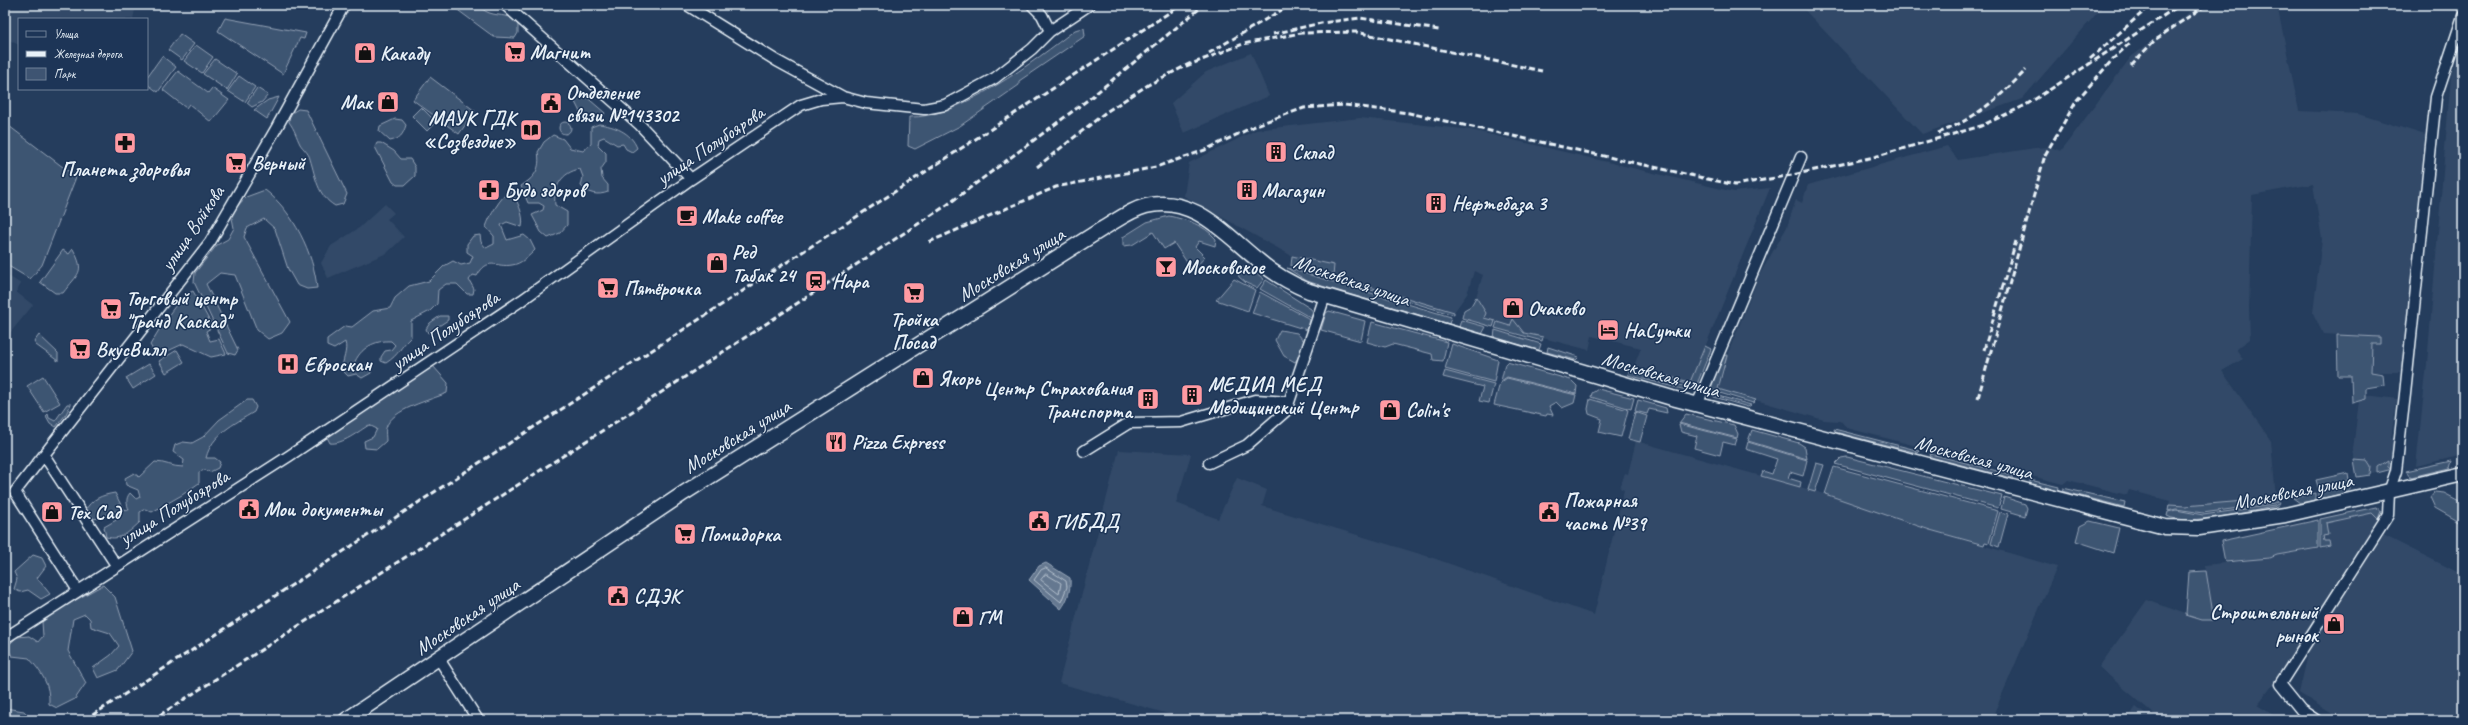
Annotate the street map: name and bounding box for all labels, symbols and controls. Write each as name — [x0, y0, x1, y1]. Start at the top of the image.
legend — [18, 18, 148, 90]
text: Улица — [54, 26, 79, 42]
supermarket icon: Магнит — [502, 39, 528, 65]
shop icon: Какаду — [352, 40, 378, 66]
place label: Магнит — [530, 40, 591, 65]
place label: Какаду — [380, 41, 431, 66]
text: Железная дорога — [54, 46, 123, 62]
text: Парк — [54, 66, 77, 82]
place label: Отделение связи №143302 — [566, 80, 681, 128]
shop icon: Мак — [375, 89, 401, 115]
place label: Мак — [341, 90, 374, 115]
public building icon: Отделение связи №143302 — [538, 90, 564, 116]
street label: улица Полубоярова — [651, 99, 770, 191]
place label: МАУК ГДК «Созвездие» — [423, 106, 519, 155]
library icon: МАУК ГДК «Созвездие» — [518, 117, 544, 143]
pharmacy icon: Планета здоровья — [112, 130, 138, 156]
building icon: Склад — [1263, 139, 1289, 165]
place label: Склад — [1292, 140, 1335, 165]
supermarket icon: Верный — [223, 150, 249, 176]
place label: Верный — [252, 151, 307, 176]
place label: Планета здоровья — [61, 157, 191, 183]
pharmacy icon: Будь здоров — [476, 177, 502, 203]
building icon: Магазин — [1234, 177, 1260, 203]
place label: Будь здоров — [504, 178, 589, 203]
place label: Магазин — [1262, 178, 1326, 204]
street label: улица Войкова — [154, 179, 231, 276]
building icon: Нефтебаза 3 — [1423, 190, 1449, 216]
place label: Нефтебаза 3 — [1452, 191, 1548, 217]
cafe icon: Make coffee — [674, 203, 700, 229]
place label: Make coffee — [702, 204, 784, 229]
street label: Московская улица — [953, 221, 1070, 307]
place label: Ред Табак 24 — [732, 240, 798, 288]
street label: Московская улица — [1291, 249, 1414, 312]
shop icon: Ред Табак 24 — [704, 250, 730, 276]
bar icon: Московское — [1153, 254, 1179, 280]
place label: Московское — [1182, 255, 1266, 280]
station icon: Нара — [803, 268, 829, 294]
place label: Нара — [832, 269, 870, 294]
supermarket icon: Пятёрочка — [595, 275, 621, 301]
place label: Пятёрочка — [624, 276, 702, 301]
supermarket icon: Тройка Посад — [901, 280, 927, 306]
street label: улица Полубоярова — [386, 284, 505, 376]
place label: Торговый центр "Гранд Каскад" — [126, 286, 238, 334]
shop icon: Очаково — [1500, 295, 1526, 321]
supermarket icon: Торговый центр "Гранд Каскад" — [98, 296, 124, 322]
place label: Очаково — [1528, 296, 1586, 321]
place label: Тройка Посад — [890, 307, 940, 355]
hotel icon: НаСутки — [1595, 317, 1621, 343]
place label: НаСутки — [1624, 318, 1692, 344]
supermarket icon: ВкусВилл — [67, 336, 93, 362]
place label: ВкусВилл — [96, 337, 167, 362]
street label: Московская улица — [1599, 346, 1724, 404]
hospital icon: Евроскан — [275, 351, 301, 377]
place label: Евроскан — [304, 352, 373, 377]
shop icon: Якорь — [910, 365, 936, 391]
place label: Якорь — [938, 366, 981, 391]
place label: МЕДИА МЕД Медицинский Центр — [1208, 372, 1360, 420]
place label: Центр Страхования Транспорта — [983, 376, 1134, 424]
building icon: МЕДИА МЕД Медицинский Центр — [1179, 382, 1205, 408]
building icon: Центр Страхования Транспорта — [1135, 386, 1161, 412]
street label: Московская улица — [679, 393, 796, 479]
shop icon: Colin's — [1377, 397, 1403, 423]
place label: Colin's — [1406, 398, 1451, 423]
restaurant icon: Pizza Express — [823, 429, 849, 455]
place label: Pizza Express — [852, 430, 946, 455]
street label: Московская улица — [1912, 430, 2037, 486]
street label: улица Полубоярова — [114, 463, 235, 552]
street label: Московская улица — [2231, 467, 2356, 515]
place label: Пожарная часть №39 — [1564, 488, 1648, 536]
public building icon: Мои документы — [236, 496, 262, 522]
place label: Мои документы — [264, 497, 384, 522]
shop icon: Тех Сад — [39, 499, 65, 525]
public building icon: Пожарная часть №39 — [1536, 499, 1562, 525]
place label: Тех Сад — [68, 500, 123, 525]
public building icon: ГИБДД — [1026, 508, 1052, 534]
place label: ГИБДД — [1054, 509, 1121, 534]
supermarket icon: Помидорка — [672, 521, 698, 547]
place label: Помидорка — [700, 522, 782, 547]
street label: Московская улица — [410, 571, 526, 661]
public building icon: СДЭК — [605, 583, 631, 609]
place label: СДЭК — [634, 584, 684, 609]
place label: Строительный рынок — [2210, 600, 2320, 648]
shop icon: ГМ — [950, 604, 976, 630]
place label: ГМ — [978, 605, 1003, 630]
shop icon: Строительный рынок — [2321, 611, 2347, 637]

